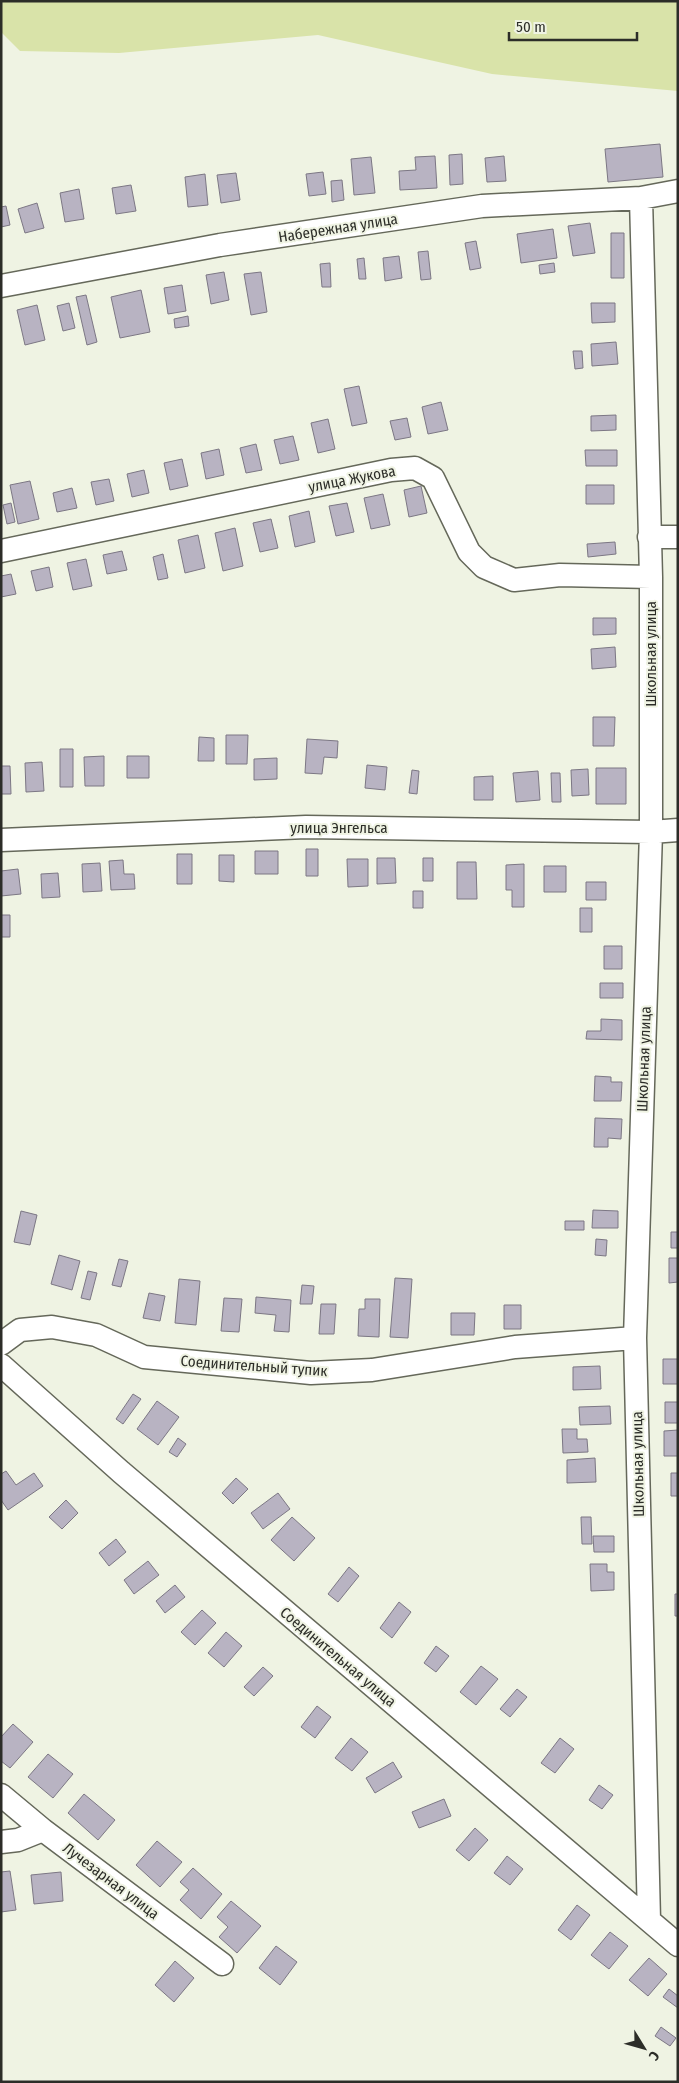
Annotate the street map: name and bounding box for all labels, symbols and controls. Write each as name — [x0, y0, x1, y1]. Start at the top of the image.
scale bar — [509, 10, 636, 42]
text: 50 m — [516, 18, 546, 36]
street label: Набережная улица — [277, 210, 399, 246]
street label: улица Жукова — [307, 462, 397, 496]
street label: Школьная улица — [642, 601, 660, 707]
street label: улица Энгельса — [290, 819, 388, 837]
street label: Школьная улица — [633, 1006, 655, 1112]
street label: Соединительный тупик — [180, 1352, 328, 1380]
street label: Школьная улица — [628, 1411, 648, 1517]
street label: Соединительная улица — [276, 1603, 400, 1711]
street label: Лучезарная улица — [59, 1839, 163, 1923]
north arrow — [619, 2023, 669, 2073]
text: С — [645, 2047, 663, 2064]

